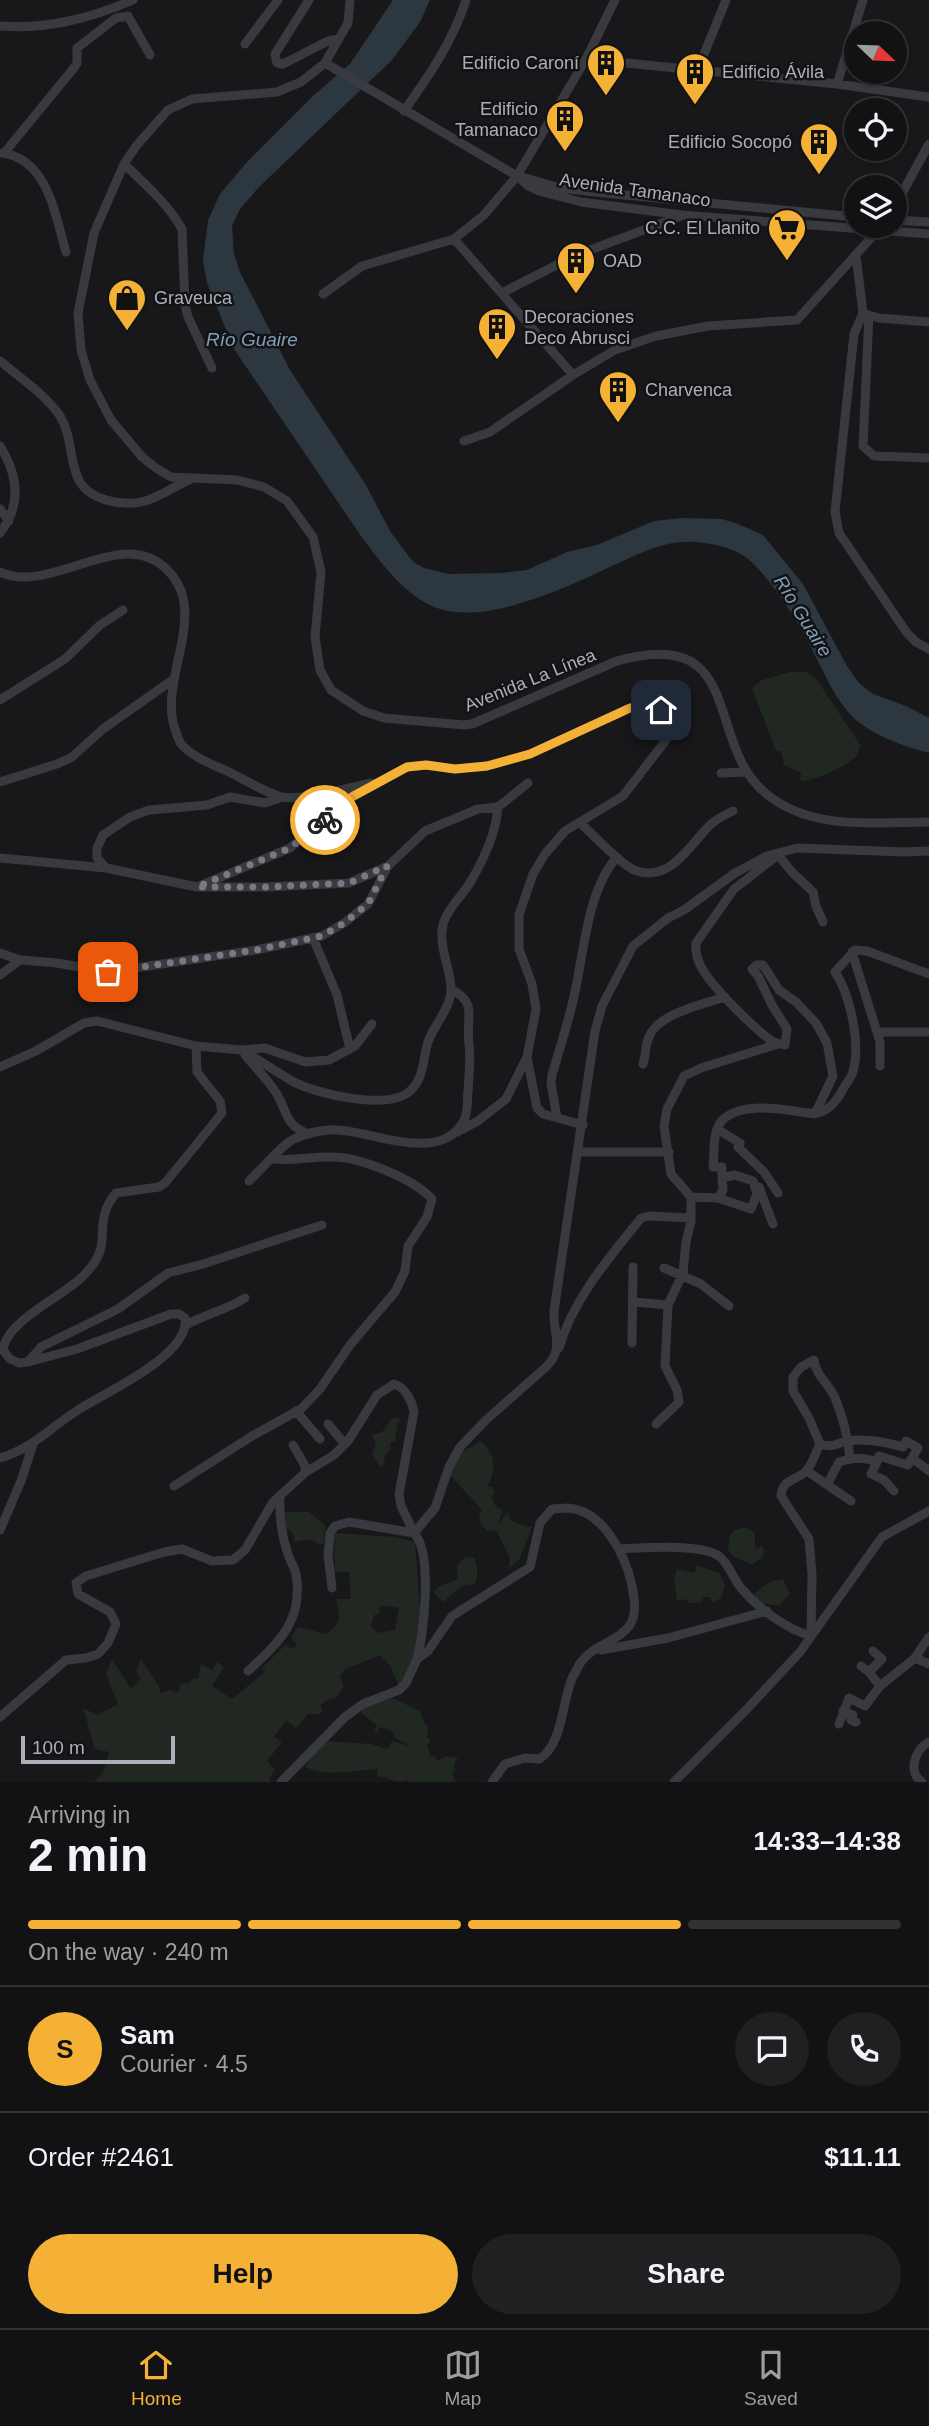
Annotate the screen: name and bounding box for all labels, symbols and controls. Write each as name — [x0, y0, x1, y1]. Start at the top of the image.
north arrow — [844, 21, 906, 84]
map controls — [844, 21, 907, 238]
building icon: Edificio Caroní — [585, 42, 627, 97]
building icon: Edificio Ávila — [674, 51, 716, 106]
place label: Edificio Caroní — [462, 53, 579, 73]
place label: Edificio Ávila — [722, 62, 825, 82]
building icon: Edificio Tamanaco — [544, 98, 586, 153]
button: locate — [844, 98, 907, 161]
place label: Edificio Tamanaco — [455, 99, 538, 140]
building icon: Edificio Socopó — [798, 121, 840, 176]
place label: Edificio Socopó — [668, 132, 792, 152]
street label: Avenida Tamanaco — [558, 169, 712, 211]
button: layers — [844, 175, 907, 238]
supermarket icon: C.C. El Llanito — [766, 207, 808, 262]
place label: C.C. El Llanito — [645, 218, 760, 238]
building icon: OAD — [555, 240, 597, 295]
place label: OAD — [603, 251, 642, 271]
shop icon: Graveuca — [106, 277, 148, 332]
place label: Graveuca — [154, 288, 233, 308]
building icon: Decoraciones Deco Abrusci — [476, 306, 518, 361]
place label: Decoraciones Deco Abrusci — [524, 307, 634, 348]
water label: Río Guaire — [206, 329, 298, 350]
building icon: Charvenca — [597, 369, 639, 424]
place label: Charvenca — [645, 380, 733, 400]
water label: Río Guaire — [770, 571, 836, 661]
street label: Avenida La Línea — [461, 644, 599, 715]
pin — [631, 680, 691, 740]
icon: home — [642, 691, 680, 729]
courier — [290, 785, 360, 855]
icon: bike — [306, 801, 344, 839]
pin — [78, 942, 138, 1002]
icon: bag — [89, 953, 127, 991]
scale bar — [21, 1733, 175, 1765]
text: 100 m — [32, 1737, 85, 1758]
text: Arriving in — [28, 1802, 130, 1828]
text: 14:33–14:38 — [754, 1826, 901, 1856]
text: 2 min — [28, 1829, 148, 1881]
text: On the way · 240 m — [28, 1939, 229, 1965]
button: chat — [735, 2012, 809, 2086]
button: phone — [827, 2012, 901, 2086]
text: Sam — [120, 2020, 175, 2050]
text: S — [56, 2034, 74, 2064]
text: Courier · 4.5 — [120, 2051, 248, 2077]
text: Order #2461 — [28, 2142, 174, 2172]
text: $11.11 — [824, 2142, 901, 2172]
button: Help — [28, 2234, 458, 2314]
button: Share — [472, 2234, 901, 2314]
tab: Home — [131, 2346, 182, 2410]
tab: Map — [444, 2346, 482, 2410]
tab: Saved — [744, 2346, 798, 2410]

